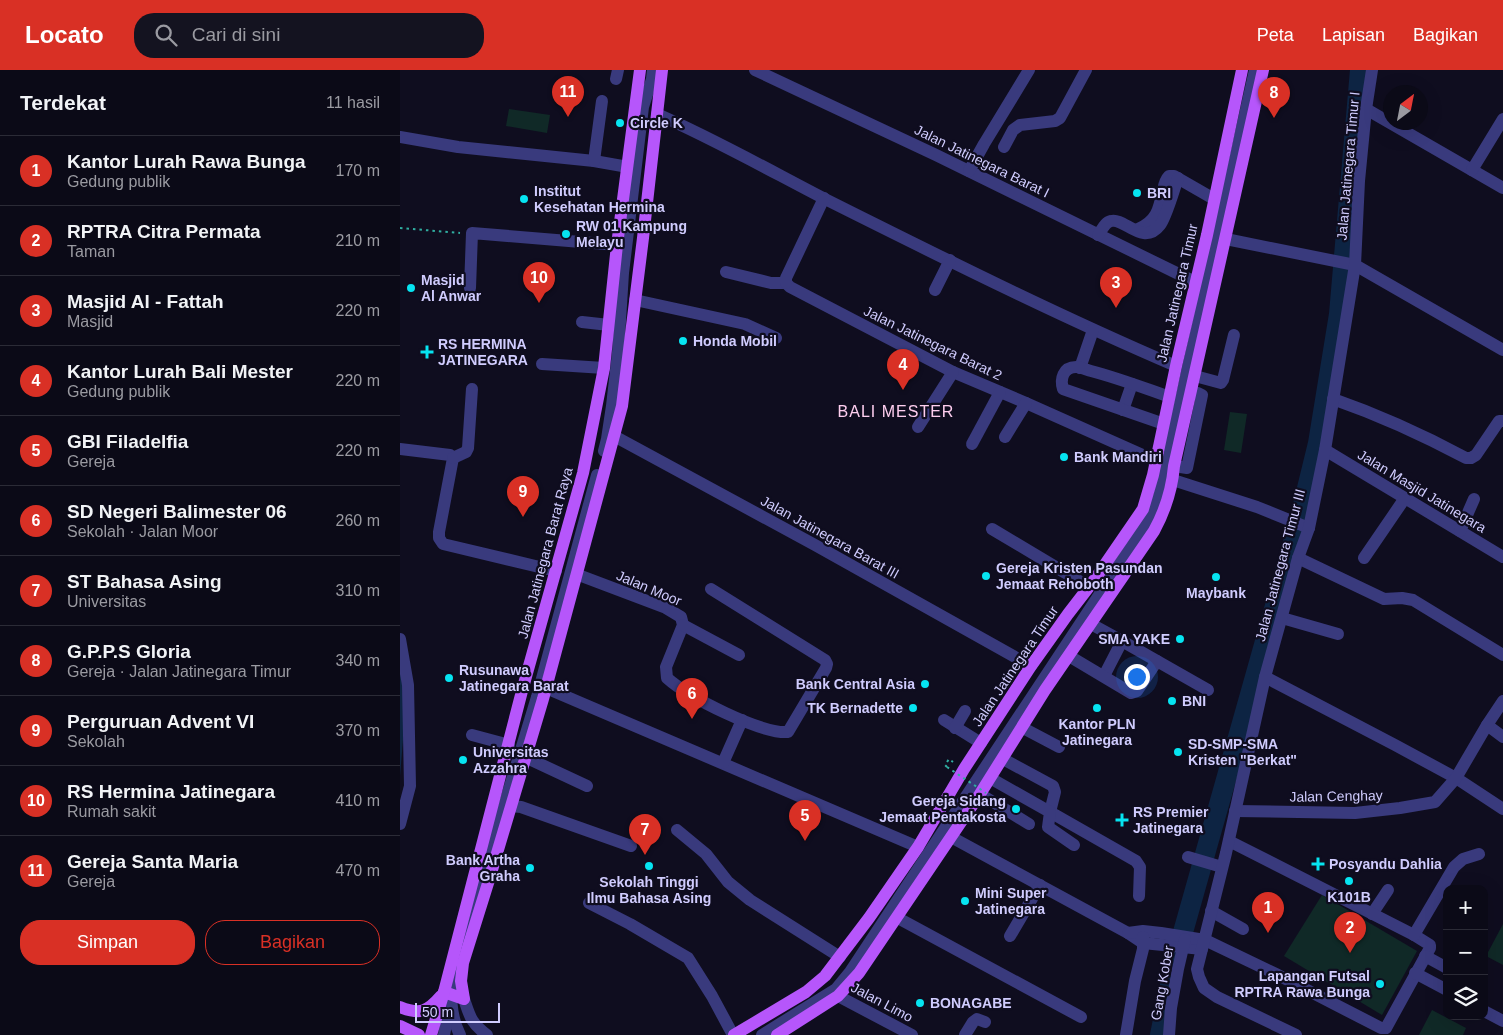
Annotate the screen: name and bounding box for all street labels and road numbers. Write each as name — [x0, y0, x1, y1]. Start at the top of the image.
street label: Jalan Jatinegara Timur I — [1334, 91, 1362, 241]
street label: Jalan Jatinegara Barat I — [912, 121, 1052, 201]
street label: Jalan Jatinegara Timur — [1153, 222, 1201, 364]
street label: Jalan Jatinegara Barat 2 — [861, 303, 1005, 384]
street label: Jalan Masjid Jatinegara — [1355, 446, 1489, 536]
street label: Jalan Jatinegara Barat Raya — [514, 465, 576, 640]
street label: Jalan Jatinegara Timur III — [1252, 487, 1308, 643]
street label: Jalan Jatinegara Barat III — [758, 492, 902, 582]
street label: Jalan Moor — [614, 567, 684, 609]
street label: Jalan Jatinegara Timur — [969, 603, 1061, 729]
street label: Jalan Cenghay — [1289, 787, 1383, 805]
street label: Gang Kober — [1148, 944, 1176, 1022]
street label: Jalan Limo — [848, 979, 916, 1025]

